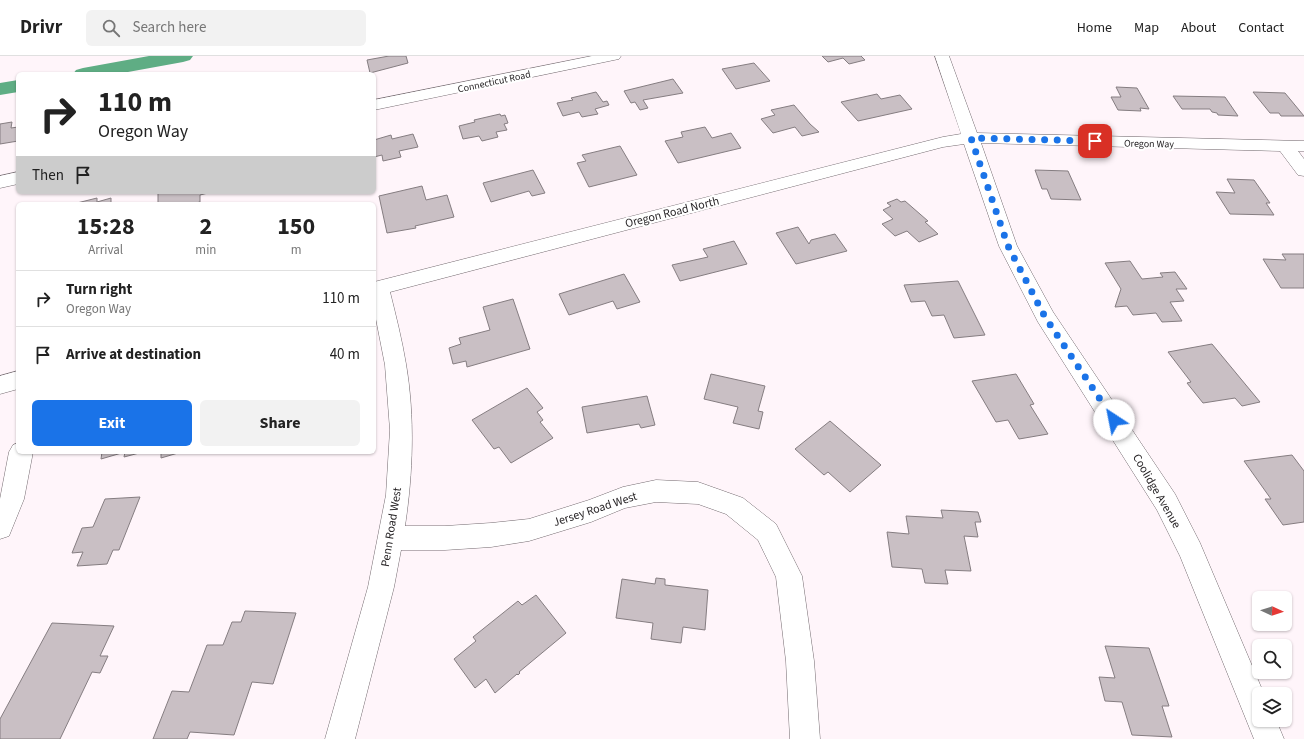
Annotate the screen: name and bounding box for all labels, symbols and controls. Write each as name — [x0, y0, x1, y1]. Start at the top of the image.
search box — [86, 10, 366, 46]
text: Drivr — [20, 14, 62, 41]
icon: search — [100, 17, 122, 39]
text: Search here — [132, 17, 206, 38]
text: Home — [1077, 18, 1112, 38]
text: Map — [1134, 18, 1159, 38]
text: About — [1181, 18, 1216, 38]
text: Contact — [1238, 18, 1284, 38]
street label: Connecticut Road — [456, 67, 532, 97]
text: 110 m — [98, 82, 172, 122]
icon: right — [32, 88, 84, 140]
text: Oregon Way — [98, 119, 188, 144]
pin — [1078, 124, 1112, 158]
icon: arrive — [1084, 130, 1106, 152]
street label: Oregon Way — [1124, 137, 1174, 151]
icon: arrive — [72, 164, 94, 186]
text: Then — [32, 165, 64, 186]
street label: Oregon Road North — [623, 193, 721, 232]
text: 15:28 — [77, 209, 135, 244]
text: 2 — [200, 209, 212, 244]
text: 150 — [277, 209, 315, 244]
text: Arrival — [88, 241, 123, 259]
text: min — [195, 241, 216, 259]
text: m — [291, 241, 302, 259]
text: Turn right — [66, 279, 132, 300]
icon: right — [32, 288, 54, 310]
text: 110 m — [322, 288, 360, 309]
text: Oregon Way — [66, 300, 131, 318]
icon: arrive — [32, 344, 54, 366]
text: Arrive at destination — [66, 344, 201, 365]
text: 40 m — [330, 344, 360, 365]
position arrow — [1093, 399, 1135, 441]
button: Exit — [32, 400, 192, 446]
button: Share — [200, 400, 360, 446]
street label: Coolidge Avenue — [1128, 451, 1185, 532]
street label: Penn Road West — [377, 486, 406, 568]
street label: Jersey Road West — [551, 488, 639, 531]
north arrow — [1252, 591, 1292, 631]
map controls — [1252, 591, 1292, 727]
button: search — [1252, 639, 1292, 679]
button: layers — [1252, 687, 1292, 727]

